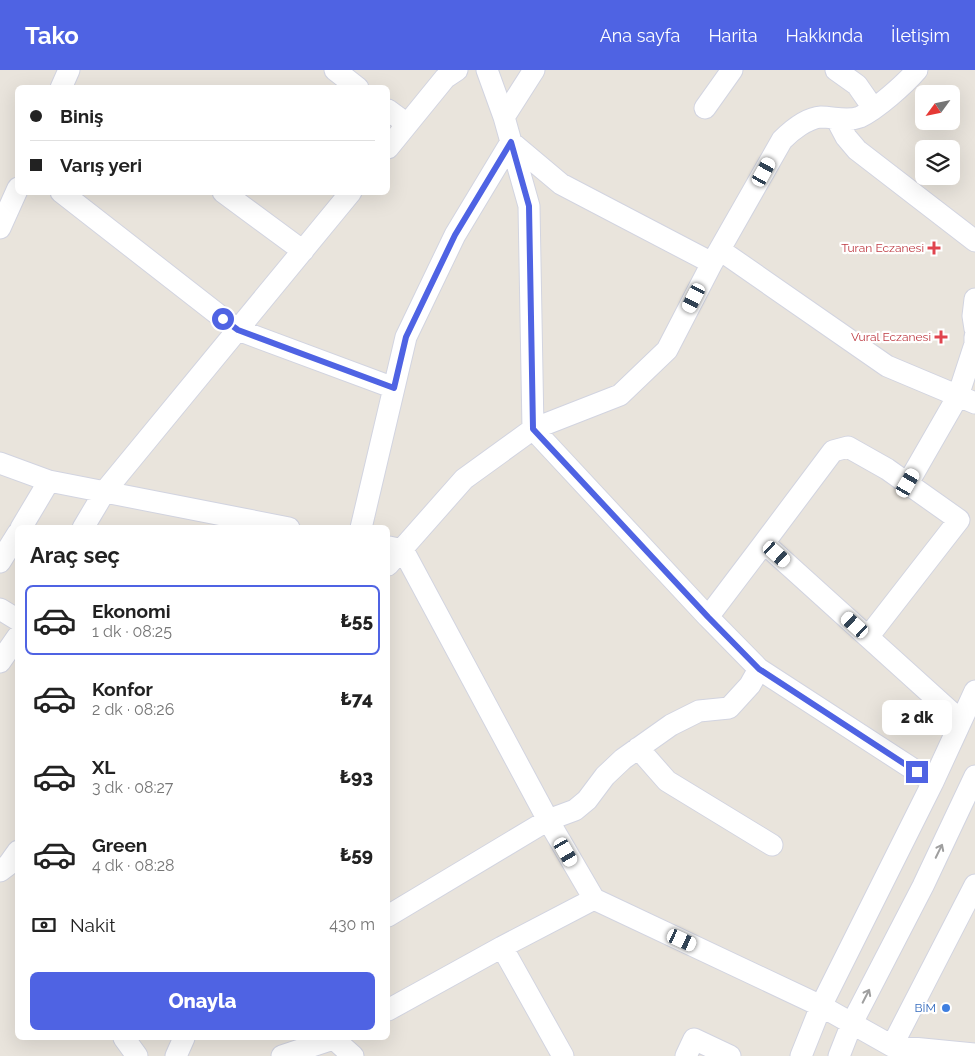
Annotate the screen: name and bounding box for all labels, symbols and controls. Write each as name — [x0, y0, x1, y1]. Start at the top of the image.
text: Tako — [25, 21, 79, 50]
text: Ana sayfa — [600, 25, 680, 46]
text: Harita — [708, 25, 758, 46]
text: Hakkında — [786, 25, 863, 46]
text: İletişim — [891, 25, 950, 46]
north arrow — [915, 85, 960, 130]
map controls — [915, 85, 960, 185]
text: Biniş — [60, 105, 103, 127]
button: layers — [915, 140, 960, 185]
text: Varış yeri — [60, 154, 142, 176]
car — [750, 155, 777, 189]
place label: Turan Eczanesi — [841, 241, 924, 255]
marker: Turan Eczanesi — [928, 242, 940, 254]
car — [680, 281, 707, 315]
route start — [212, 308, 234, 330]
place label: Vural Eczanesi — [851, 330, 931, 344]
marker: Vural Eczanesi — [935, 331, 947, 343]
car — [894, 466, 921, 500]
car — [760, 538, 793, 570]
text: Araç seç — [30, 542, 120, 568]
icon: car — [32, 598, 77, 643]
text: Ekonomi — [92, 600, 171, 622]
text: ₺55 — [340, 609, 373, 631]
car — [838, 609, 871, 641]
text: 1 dk · 08:25 — [92, 622, 172, 641]
icon: car — [32, 676, 77, 721]
text: Konfor — [92, 678, 153, 700]
text: ₺74 — [340, 687, 373, 709]
text: 2 dk · 08:26 — [92, 700, 174, 719]
callout: 2 dk — [882, 700, 952, 734]
text: 2 dk — [901, 708, 933, 727]
icon: car — [32, 754, 77, 799]
text: XL — [92, 756, 115, 778]
route end — [906, 761, 928, 783]
text: ₺93 — [340, 765, 373, 787]
text: 3 dk · 08:27 — [92, 778, 173, 797]
icon: car — [32, 832, 77, 877]
text: Green — [92, 834, 147, 856]
car — [552, 835, 579, 869]
text: ₺59 — [340, 843, 373, 865]
one-way arrow — [935, 844, 945, 859]
text: 4 dk · 08:28 — [92, 856, 175, 875]
icon: cash — [30, 911, 58, 939]
text: Nakit — [70, 914, 116, 936]
text: 430 m — [329, 915, 375, 934]
car — [665, 927, 698, 953]
button: Onayla — [30, 972, 375, 1030]
one-way arrow — [862, 989, 871, 1004]
place label: BİM — [915, 1001, 936, 1015]
marker: BİM — [940, 1002, 952, 1014]

